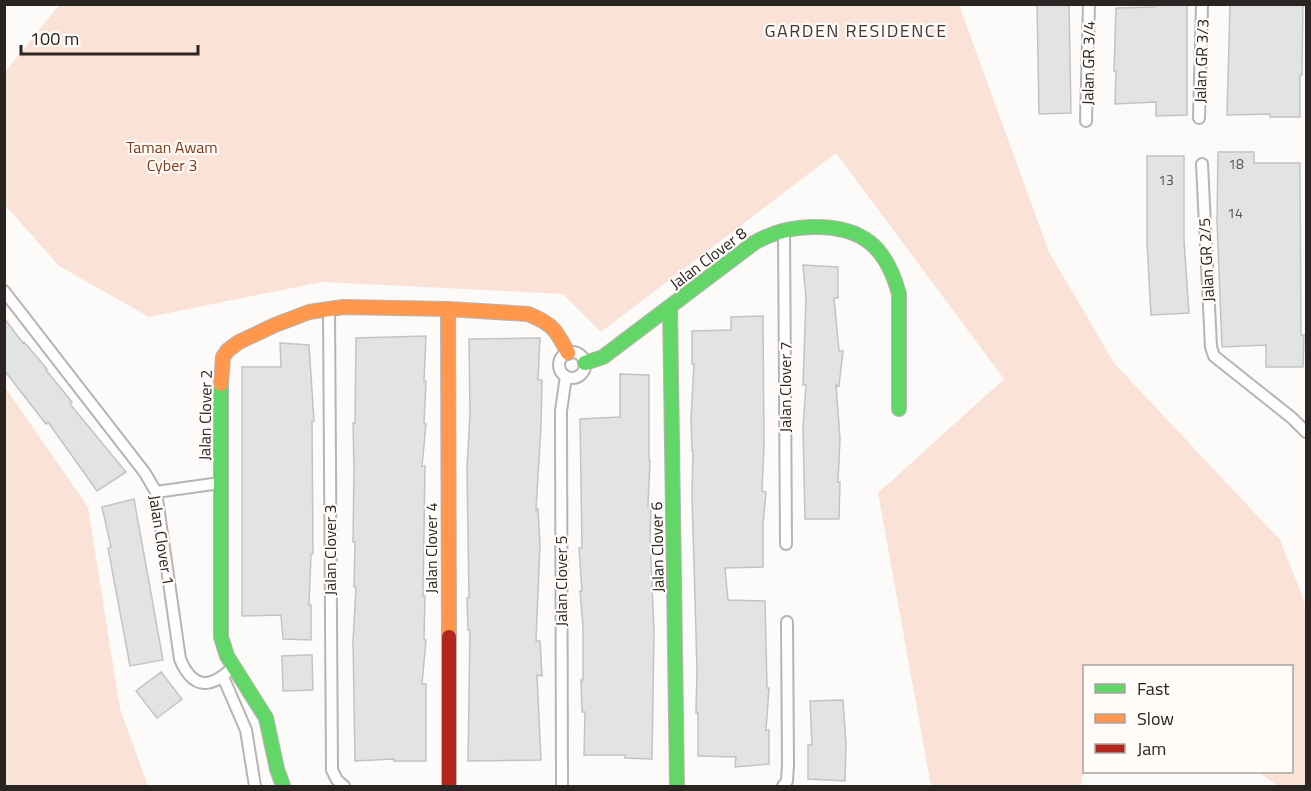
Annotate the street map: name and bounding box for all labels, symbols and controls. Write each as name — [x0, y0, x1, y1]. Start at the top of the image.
district label: GARDEN RESIDENCE — [764, 17, 948, 44]
scale bar — [21, 18, 198, 56]
street label: Jalan GR 3/3 — [1188, 18, 1214, 104]
street label: Jalan GR 3/4 — [1075, 21, 1101, 105]
text: 100 m — [30, 25, 79, 52]
park label: Taman Awam Cyber 3 — [126, 135, 218, 177]
house number: 18 — [1228, 153, 1244, 174]
house number: 13 — [1158, 169, 1174, 190]
house number: 14 — [1227, 202, 1243, 223]
street label: Jalan GR 2/5 — [1192, 217, 1220, 303]
street label: Jalan Clover 8 — [665, 221, 752, 295]
street label: Jalan Clover 7 — [773, 342, 797, 432]
street label: Jalan Clover 2 — [192, 369, 218, 461]
street label: Jalan Clover 1 — [143, 493, 181, 587]
street label: Jalan Clover 6 — [644, 501, 670, 593]
street label: Jalan Clover 4 — [419, 503, 443, 593]
street label: Jalan Clover 3 — [318, 505, 342, 595]
street label: Jalan Clover 5 — [549, 536, 573, 626]
legend — [1083, 665, 1293, 773]
text: Fast — [1137, 675, 1170, 702]
text: Slow — [1137, 705, 1174, 732]
text: Jam — [1137, 735, 1166, 762]

